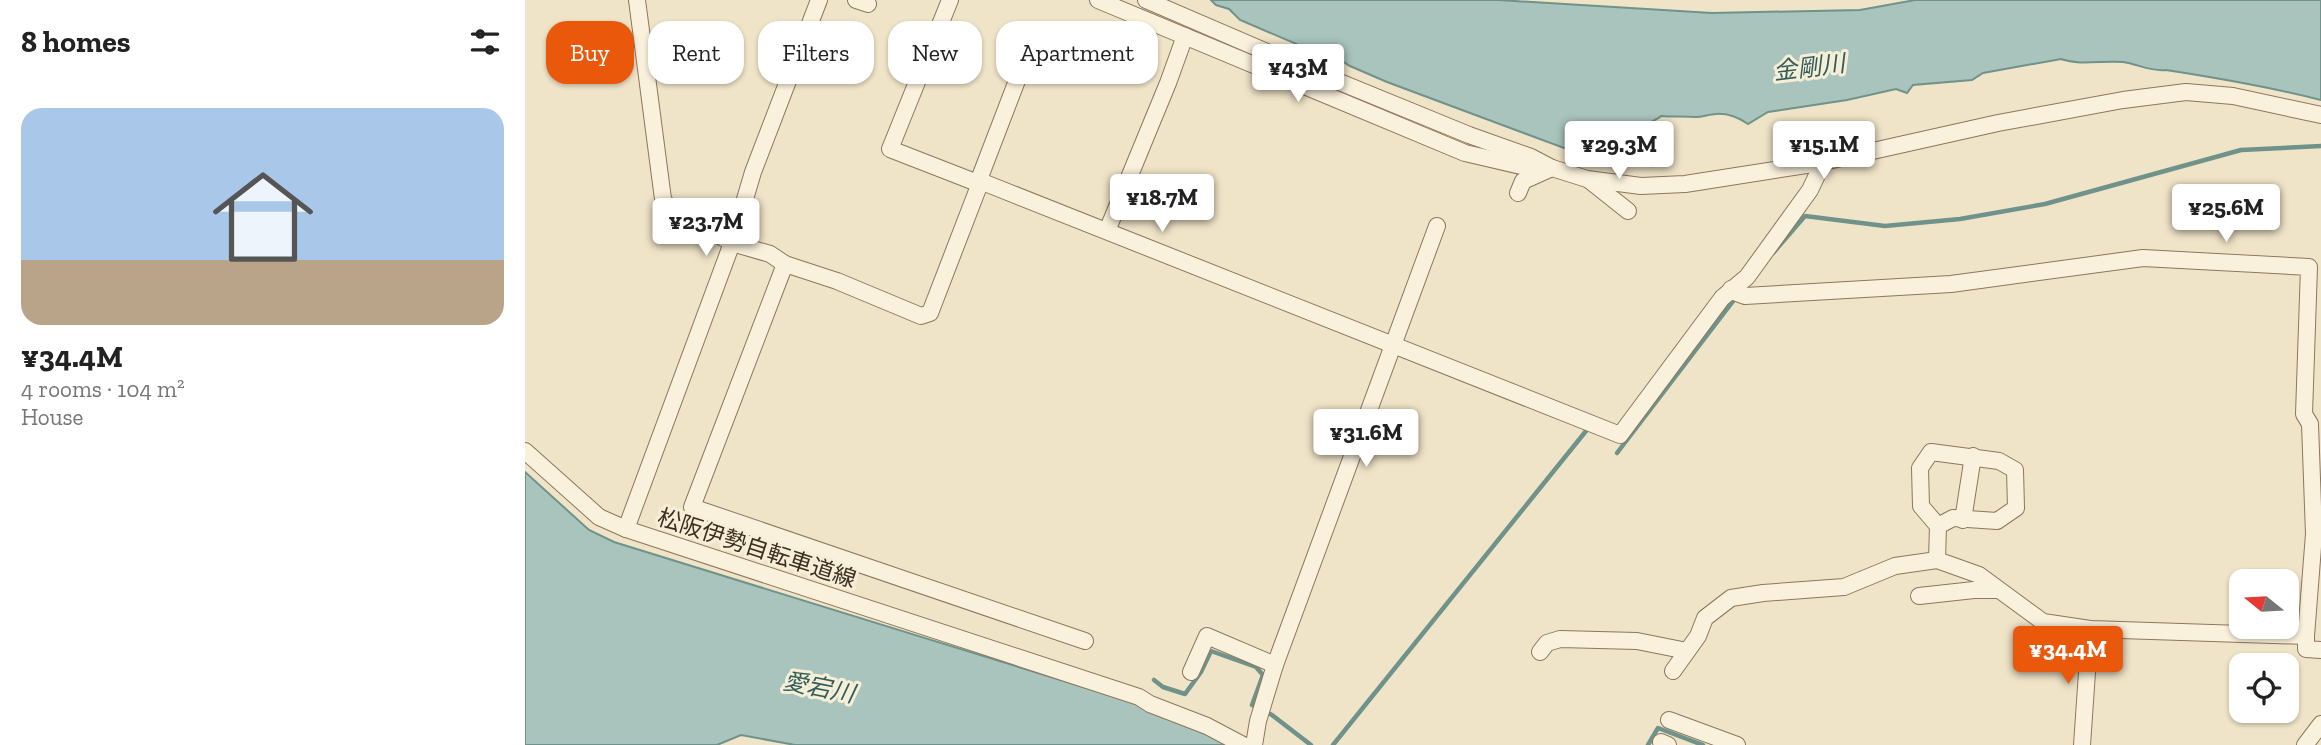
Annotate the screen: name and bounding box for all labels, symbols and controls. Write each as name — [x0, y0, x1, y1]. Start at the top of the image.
chip: Buy — [546, 21, 634, 84]
chip: Rent — [648, 21, 744, 84]
chip: Filters — [758, 21, 874, 84]
chip: New — [888, 21, 982, 84]
chip: Apartment — [996, 21, 1158, 84]
icon: filters — [466, 23, 504, 61]
text: 8 homes — [21, 24, 130, 60]
pin: ¥43M — [1257, 44, 1339, 104]
water label: 金剛川 — [1772, 48, 1849, 86]
text: ¥43M — [1268, 53, 1328, 81]
pin: ¥29.3M — [1562, 122, 1676, 181]
pin: ¥15.1M — [1767, 122, 1881, 181]
text: ¥29.3M — [1581, 130, 1657, 158]
text: ¥15.1M — [1789, 130, 1859, 158]
icon: home — [200, 154, 326, 280]
pin: ¥18.7M — [1105, 174, 1219, 234]
text: ¥18.7M — [1126, 183, 1198, 211]
pin: ¥25.6M — [2169, 184, 2283, 244]
text: ¥25.6M — [2188, 193, 2264, 221]
pin: ¥23.7M — [649, 198, 763, 258]
text: ¥23.7M — [668, 207, 744, 235]
text: ¥34.4M — [21, 339, 123, 375]
text: 4 rooms · 104 m² — [21, 375, 185, 403]
text: House — [21, 403, 83, 431]
pin: ¥31.6M — [1309, 410, 1423, 469]
text: ¥31.6M — [1329, 418, 1403, 446]
street label: 松阪伊勢自転車道線 — [654, 503, 860, 593]
north arrow — [2229, 569, 2299, 639]
map controls — [2229, 569, 2299, 723]
pin: ¥34.4M — [2011, 626, 2125, 686]
text: ¥34.4M — [2029, 635, 2107, 663]
button: locate — [2229, 653, 2299, 723]
water label: 愛宕川 — [781, 666, 860, 709]

